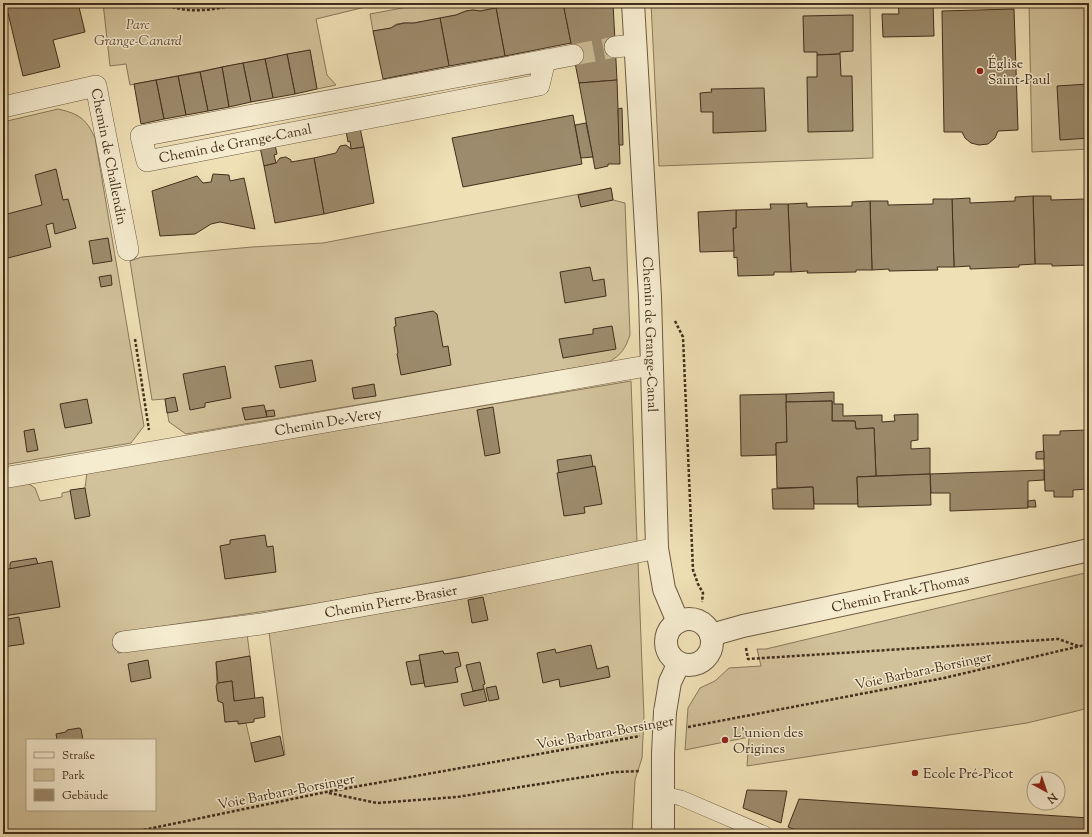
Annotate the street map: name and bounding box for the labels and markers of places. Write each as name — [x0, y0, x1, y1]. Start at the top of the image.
place label: Église Saint-Paul — [988, 55, 1050, 91]
marker: Église Saint-Paul — [975, 66, 985, 76]
place label: L'union des Origines — [733, 724, 803, 760]
marker: L'union des Origines — [720, 735, 730, 745]
place label: Ecole Pré-Picot — [923, 765, 1013, 785]
marker: Ecole Pré-Picot — [910, 768, 920, 778]

